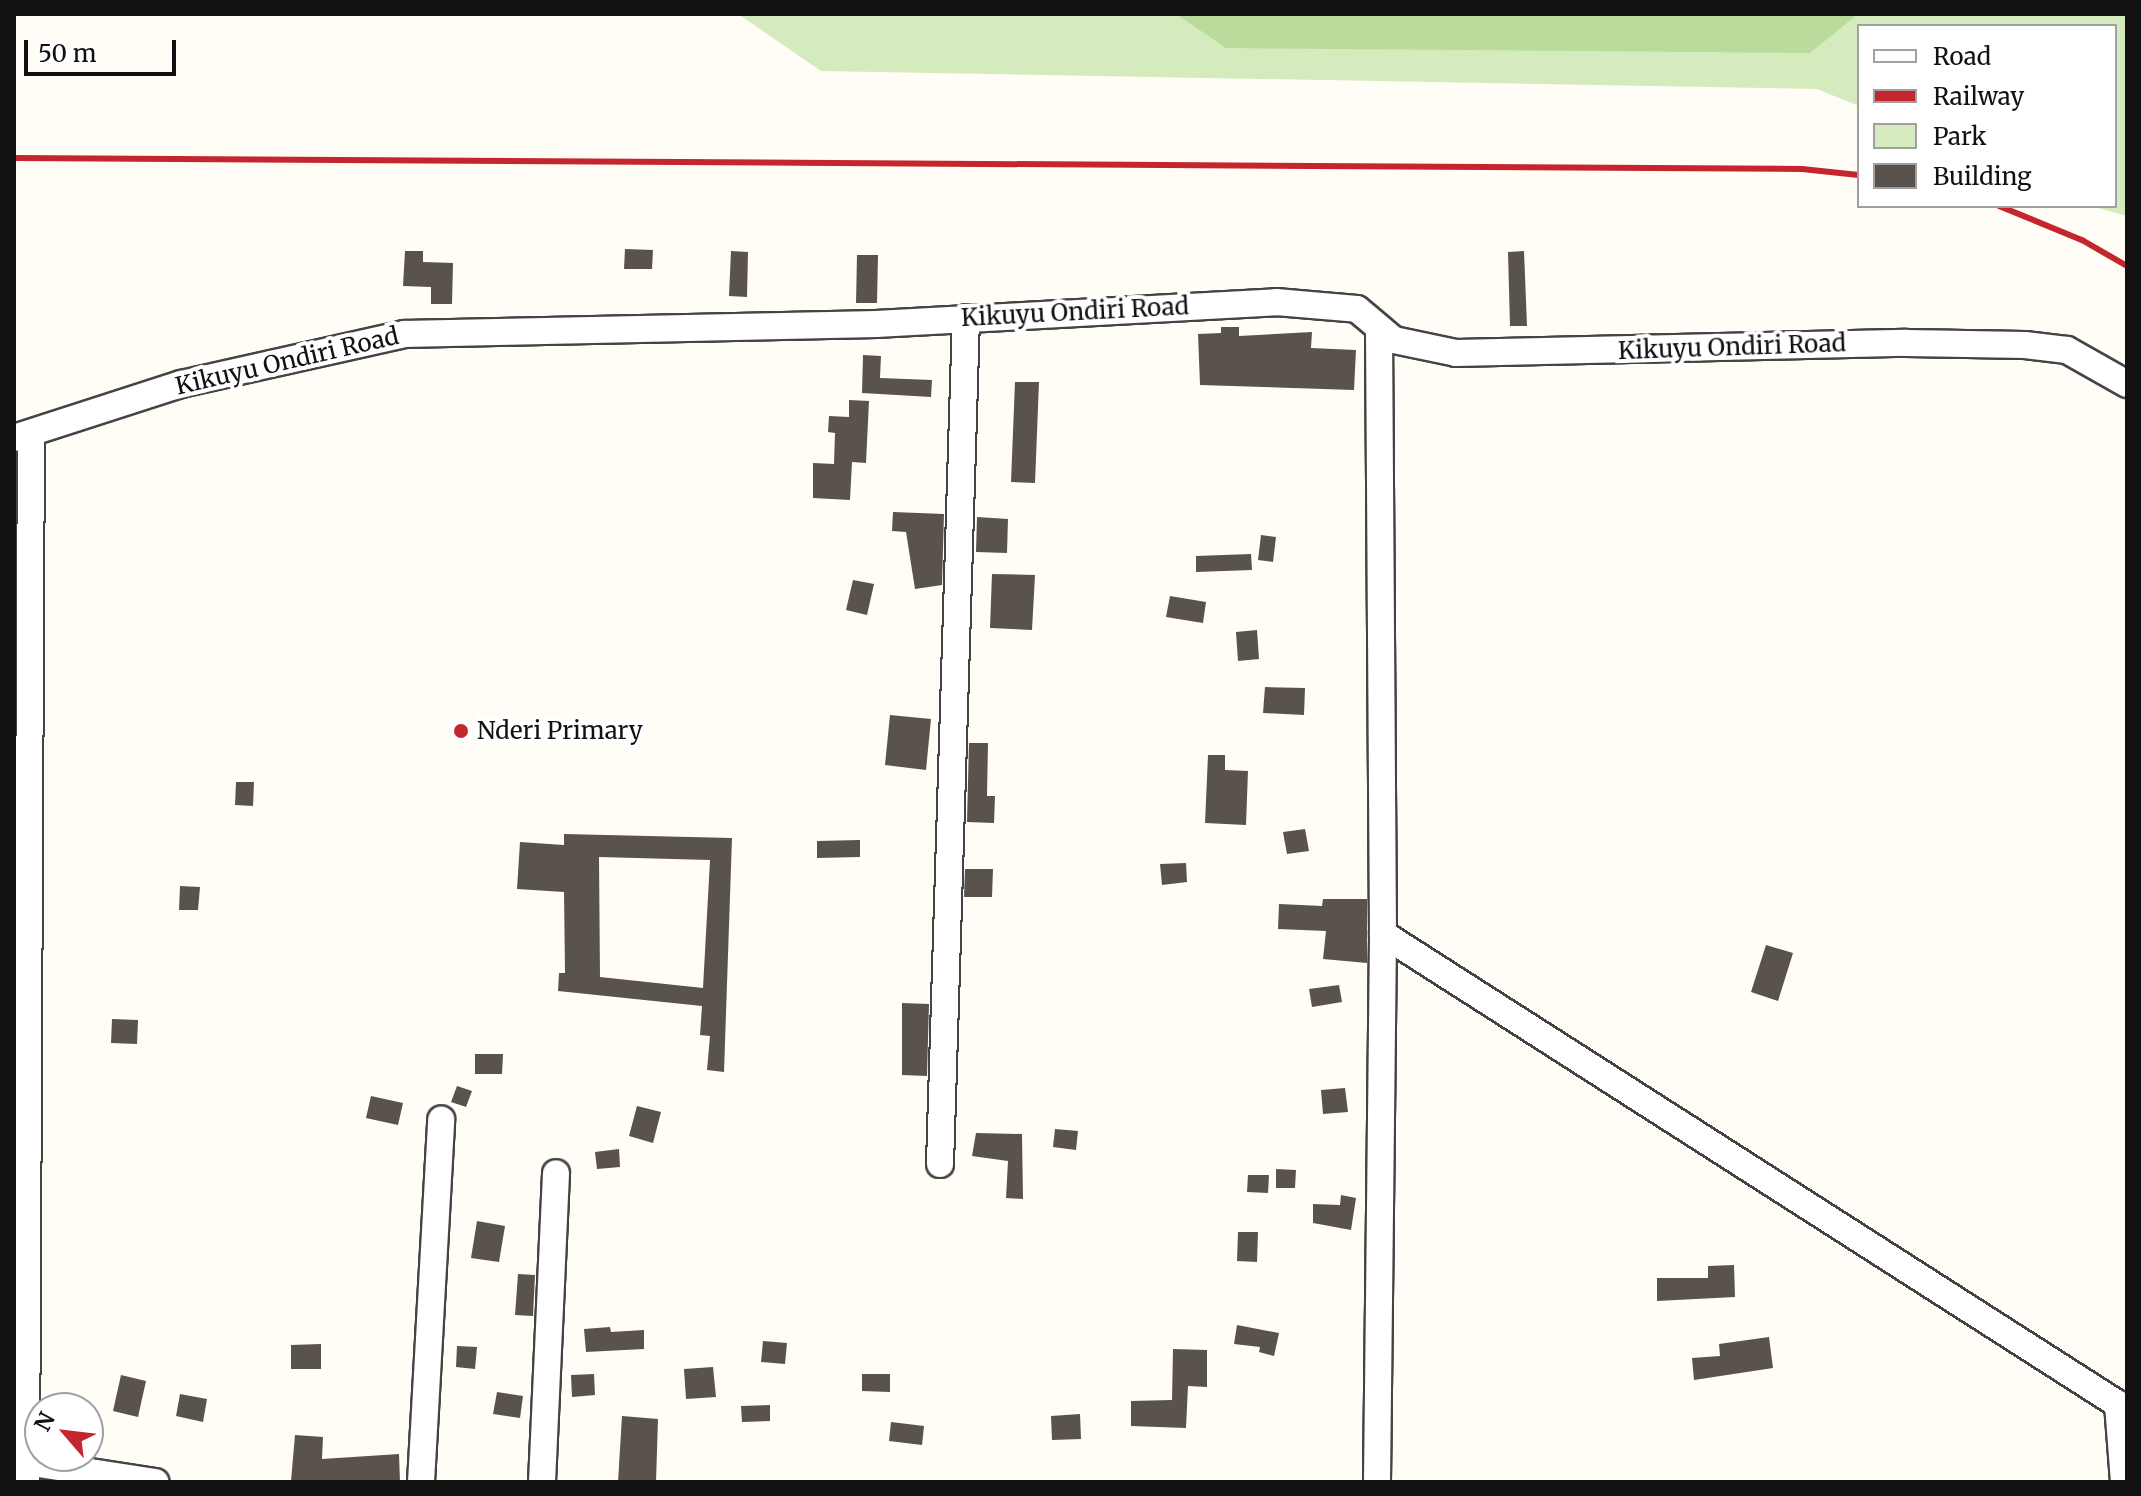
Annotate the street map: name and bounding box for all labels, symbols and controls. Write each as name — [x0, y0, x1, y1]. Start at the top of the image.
scale bar — [28, 24, 180, 74]
legend — [1857, 24, 2117, 208]
text: 50 m — [38, 38, 97, 69]
text: Road — [1933, 41, 1991, 72]
text: Railway — [1933, 81, 2024, 112]
text: Park — [1933, 121, 1986, 152]
text: Building — [1933, 161, 2032, 192]
street label: Kikuyu Ondiri Road — [960, 292, 1190, 332]
street label: Kikuyu Ondiri Road — [173, 321, 401, 401]
street label: Kikuyu Ondiri Road — [1617, 329, 1847, 365]
place label: Nderi Primary — [477, 717, 643, 745]
marker: Nderi Primary — [452, 722, 470, 740]
north arrow — [24, 1392, 104, 1472]
text: N — [28, 1407, 61, 1436]

